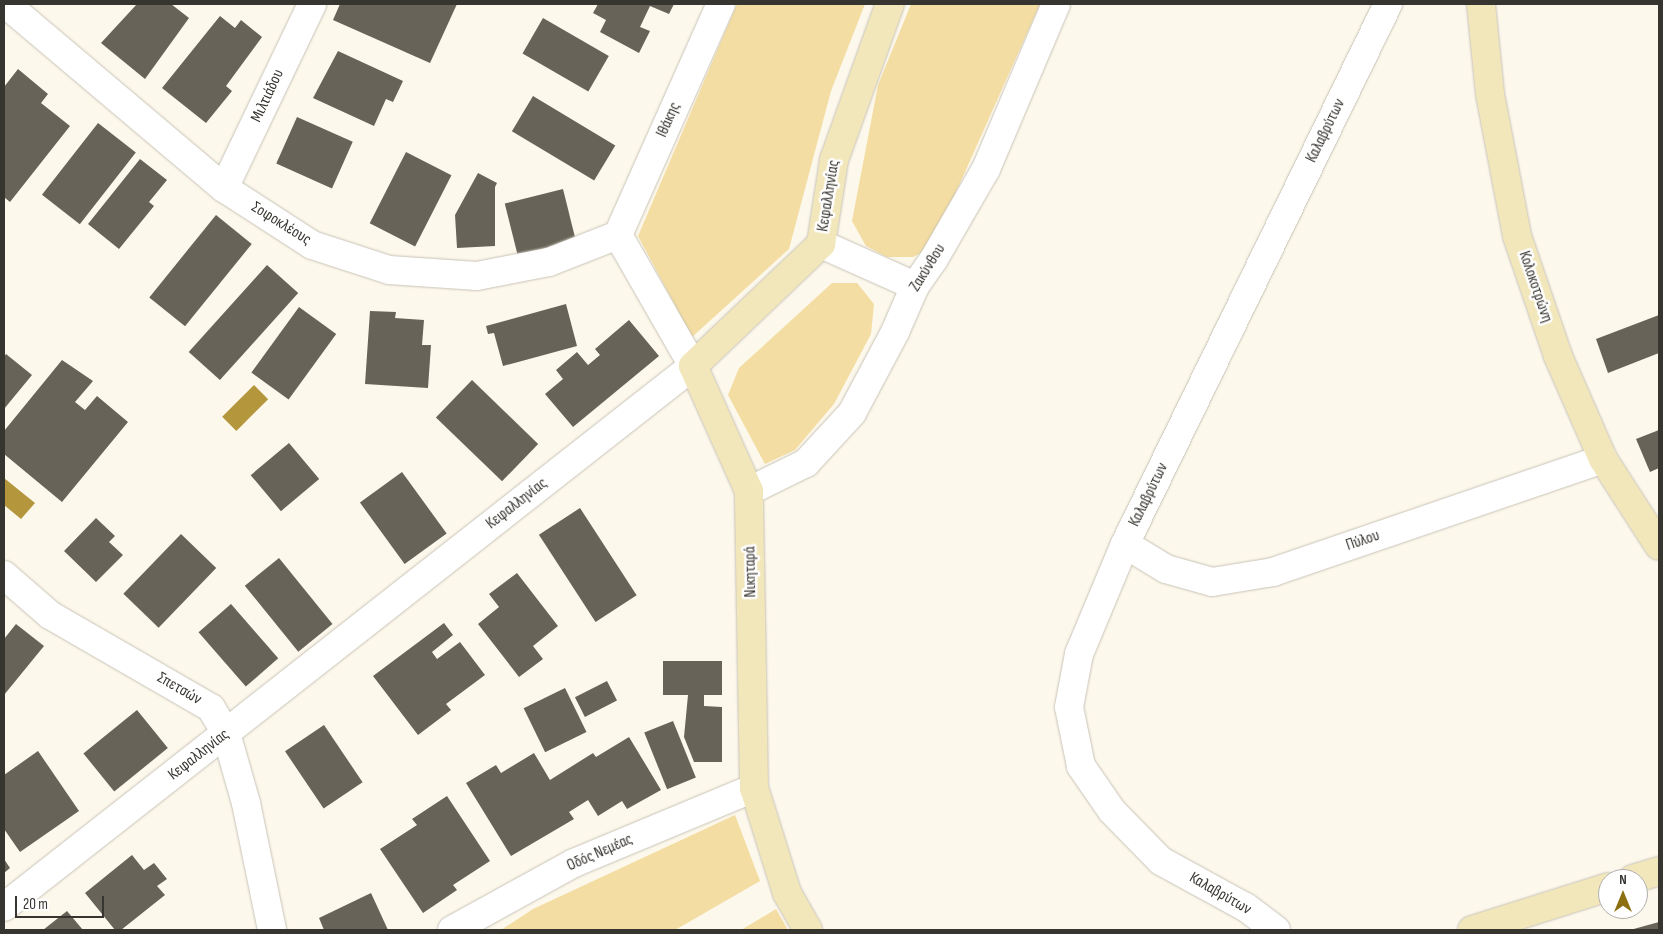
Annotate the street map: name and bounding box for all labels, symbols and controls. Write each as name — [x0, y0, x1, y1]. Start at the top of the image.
street label: Μιλτιάδου — [247, 67, 289, 125]
street label: Καλαβρύτων — [1302, 96, 1350, 166]
street label: Ιθάκης — [653, 100, 685, 140]
street label: Κεφαλληνίας — [814, 159, 844, 233]
street label: Σοφοκλέους — [247, 198, 315, 250]
street label: Ζακύνθου — [906, 241, 950, 295]
street label: Κολοκοτρώνη — [1514, 249, 1556, 325]
street label: Καλαβρύτων — [1125, 460, 1173, 530]
street label: Κεφαλληνίας — [483, 474, 551, 534]
street label: Πύλου — [1344, 526, 1382, 556]
street label: Νικηταρά — [741, 546, 761, 598]
street label: Σπετσών — [153, 669, 205, 709]
street label: Κεφαλληνίας — [165, 725, 233, 785]
street label: Οδóς Νεμέας — [564, 830, 636, 876]
street label: Καλαβρύτων — [1186, 869, 1254, 919]
north arrow — [1598, 869, 1648, 919]
text: N — [1619, 871, 1627, 888]
scale bar — [18, 886, 106, 918]
text: 20 m — [23, 895, 48, 914]

